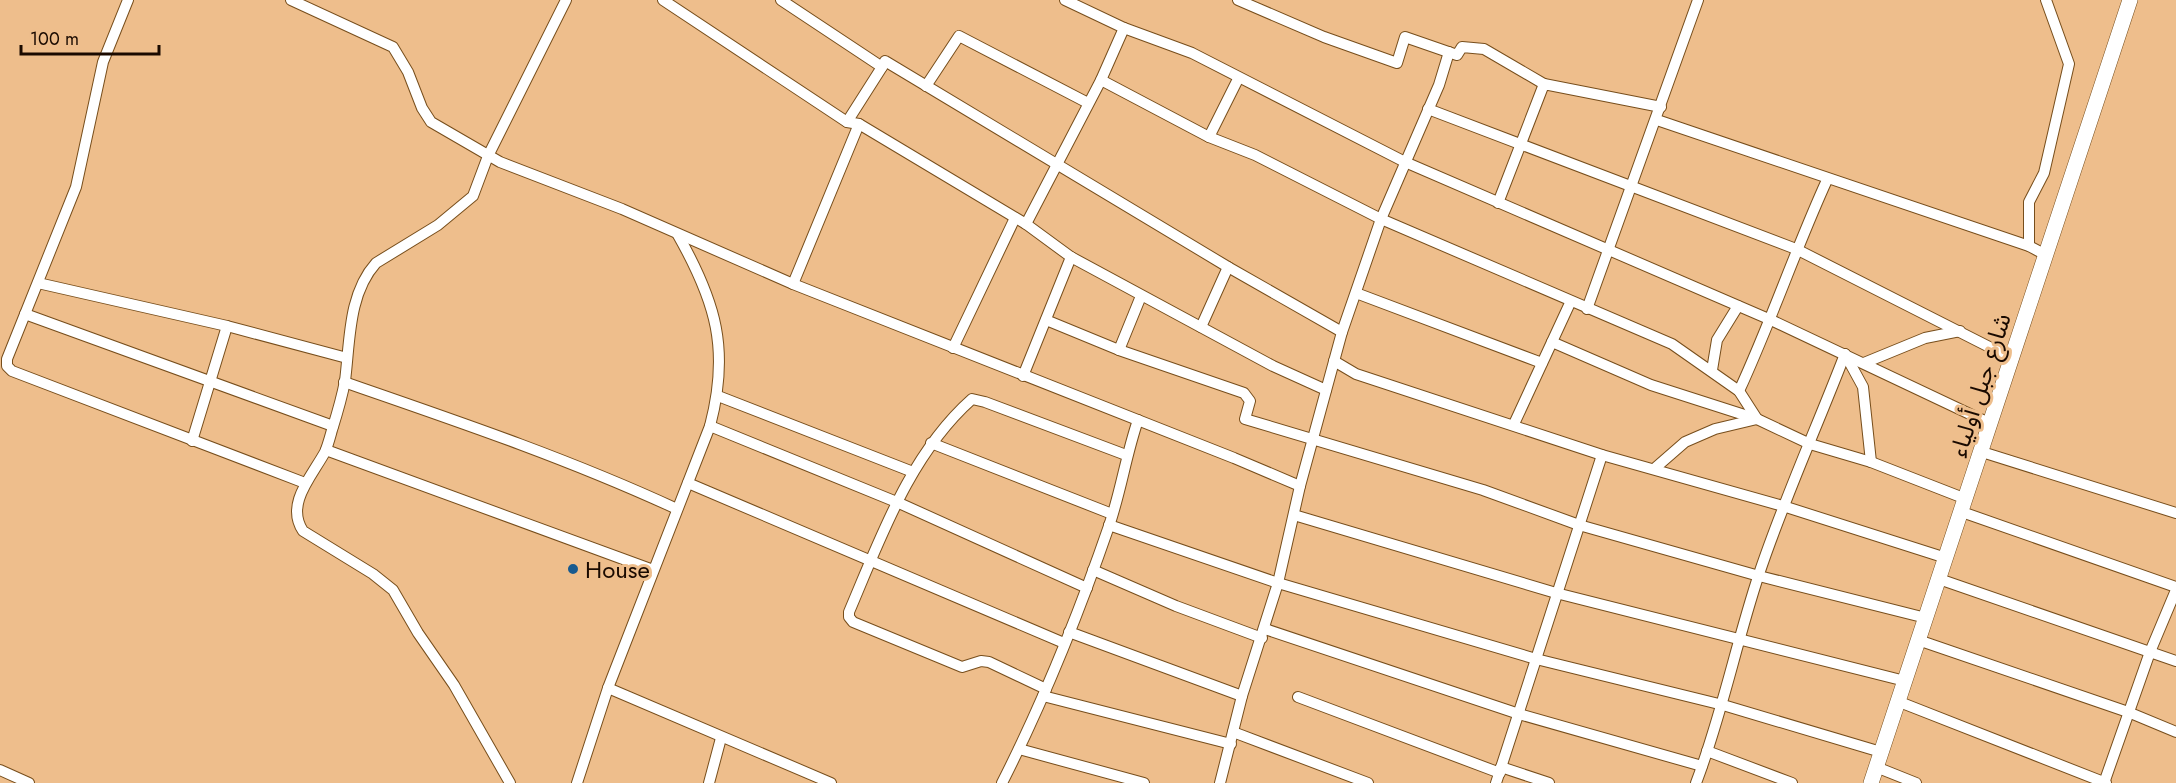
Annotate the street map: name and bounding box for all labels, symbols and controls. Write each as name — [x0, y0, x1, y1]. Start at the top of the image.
scale bar — [21, 18, 159, 56]
text: 100 m — [30, 26, 79, 52]
street label: شارع جبل أولياء — [1940, 309, 2020, 461]
place label: House — [585, 552, 650, 587]
marker: House — [566, 562, 580, 576]

